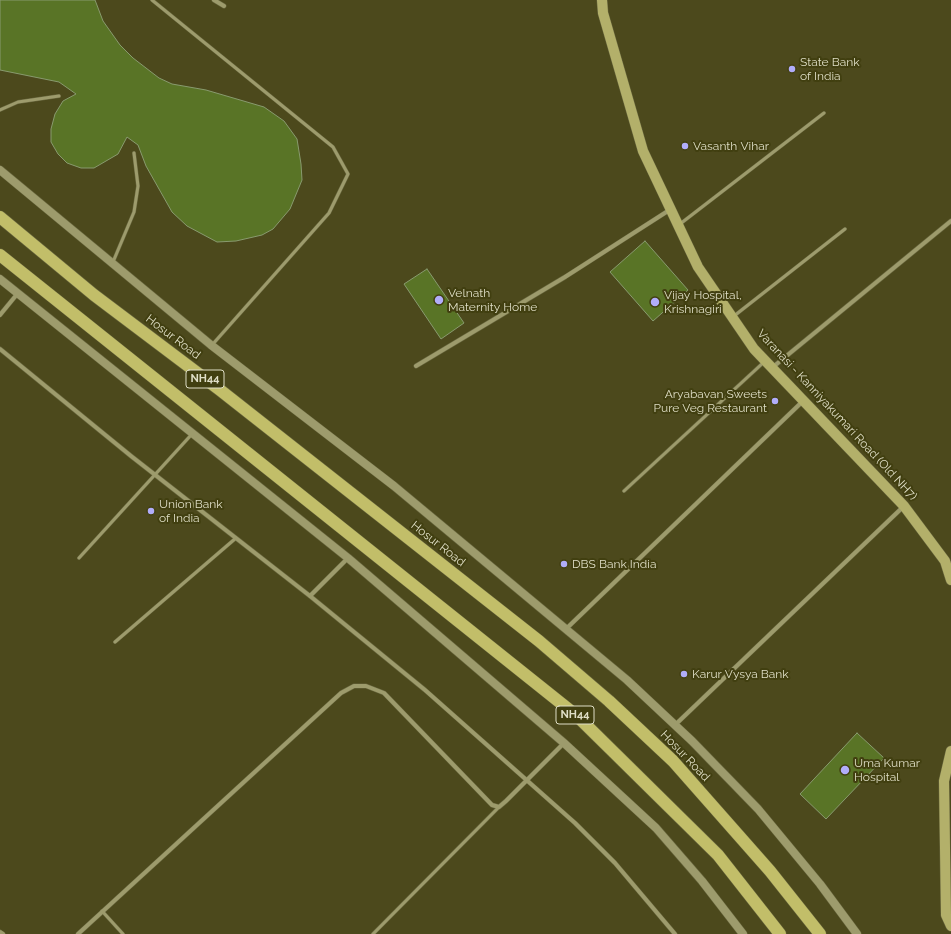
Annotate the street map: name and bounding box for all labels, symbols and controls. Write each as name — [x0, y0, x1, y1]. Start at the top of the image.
place label: State Bank of India — [800, 55, 860, 83]
marker: State Bank of India — [787, 64, 797, 74]
place label: Vasanth Vihar — [693, 139, 769, 153]
marker: Vasanth Vihar — [680, 141, 690, 151]
place label: Velnath Maternity Home — [448, 286, 537, 314]
place label: Vijay Hospital, Krishnagiri — [664, 288, 742, 316]
marker: Velnath Maternity Home — [433, 294, 445, 306]
marker: Vijay Hospital, Krishnagiri — [649, 296, 661, 308]
street label: Hosur Road — [143, 312, 203, 362]
street label: Varanasi - Kanniyakumari Road (Old NH7) — [754, 327, 920, 503]
road number: NH44 — [186, 370, 224, 388]
place label: Aryabavan Sweets Pure Veg Restaurant — [654, 387, 767, 415]
marker: Aryabavan Sweets Pure Veg Restaurant — [770, 396, 780, 406]
place label: Union Bank of India — [159, 497, 223, 525]
marker: Union Bank of India — [146, 506, 156, 516]
street label: Hosur Road — [408, 518, 468, 570]
place label: DBS Bank India — [572, 557, 656, 571]
marker: DBS Bank India — [559, 559, 569, 569]
place label: Karur Vysya Bank — [692, 667, 789, 681]
marker: Karur Vysya Bank — [679, 669, 689, 679]
road number: NH44 — [556, 706, 594, 724]
street label: Hosur Road — [657, 728, 713, 784]
place label: Uma Kumar Hospital — [854, 756, 920, 784]
marker: Uma Kumar Hospital — [839, 764, 851, 776]

